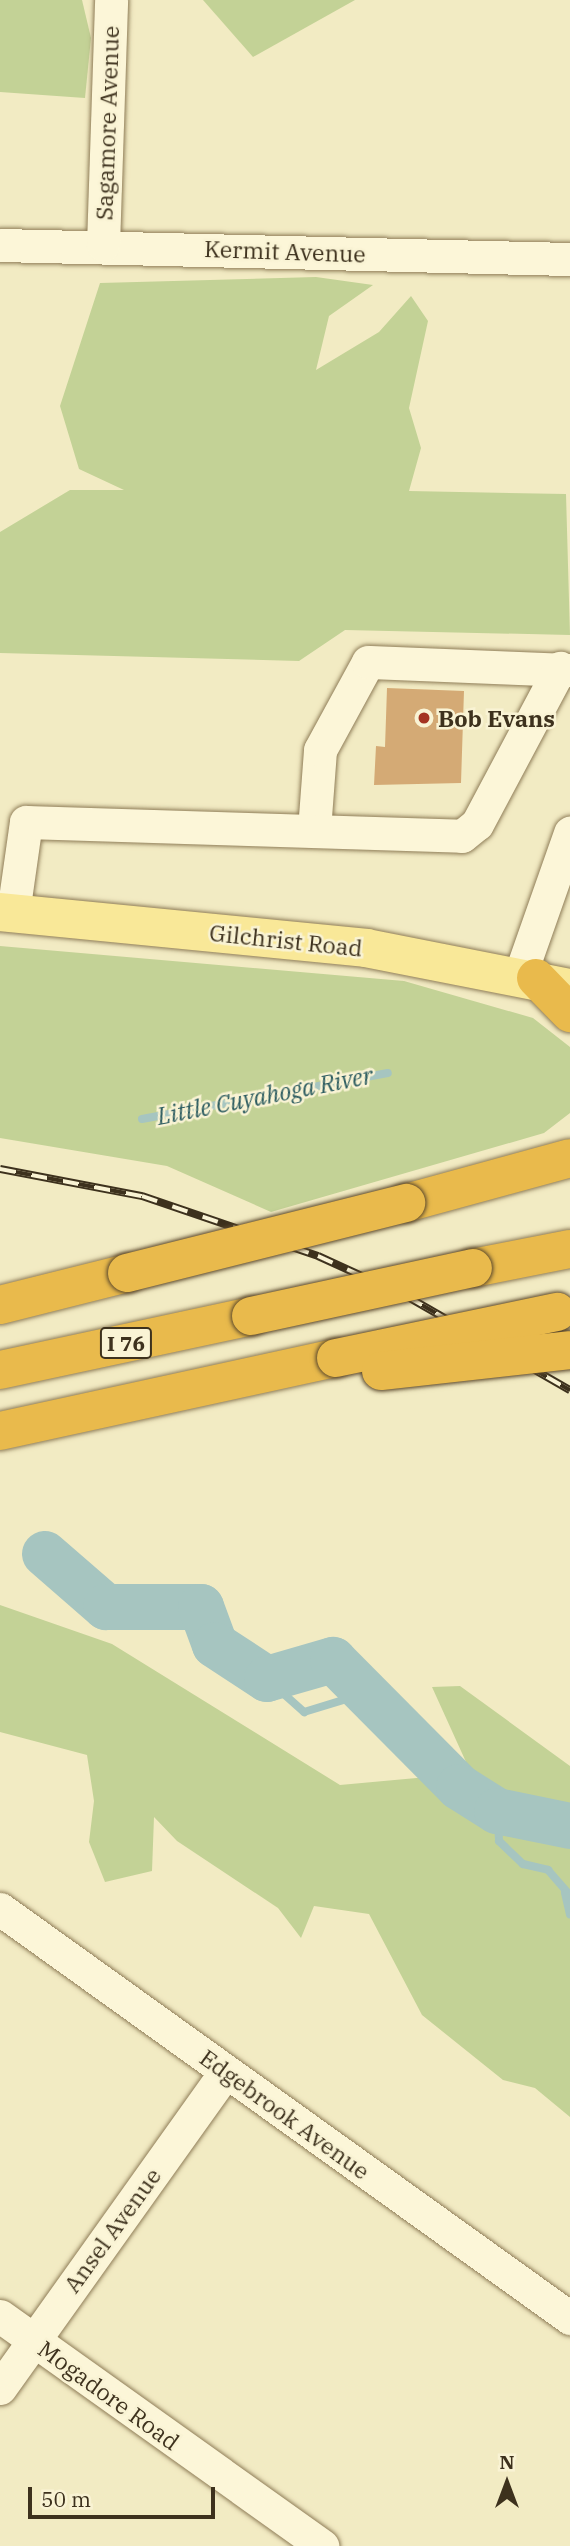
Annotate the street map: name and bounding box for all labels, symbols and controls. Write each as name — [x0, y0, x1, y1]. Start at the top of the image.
street label: Sagamore Avenue — [90, 25, 124, 221]
street label: Kermit Avenue — [204, 234, 366, 268]
place label: Bob Evans — [438, 704, 555, 732]
marker: Bob Evans — [416, 710, 432, 726]
street label: Gilchrist Road — [208, 918, 364, 962]
water label: Little Cuyahoga River — [155, 1061, 375, 1131]
road number: I 76 — [100, 1326, 152, 1360]
street label: Edgebrook Avenue — [195, 2043, 375, 2185]
street label: Ansel Avenue — [58, 2162, 166, 2298]
street label: Mogadore Road — [33, 2335, 185, 2455]
north arrow — [472, 2448, 542, 2518]
text: N — [499, 2450, 515, 2474]
scale bar — [32, 2472, 219, 2516]
text: 50 m — [41, 2485, 91, 2513]

